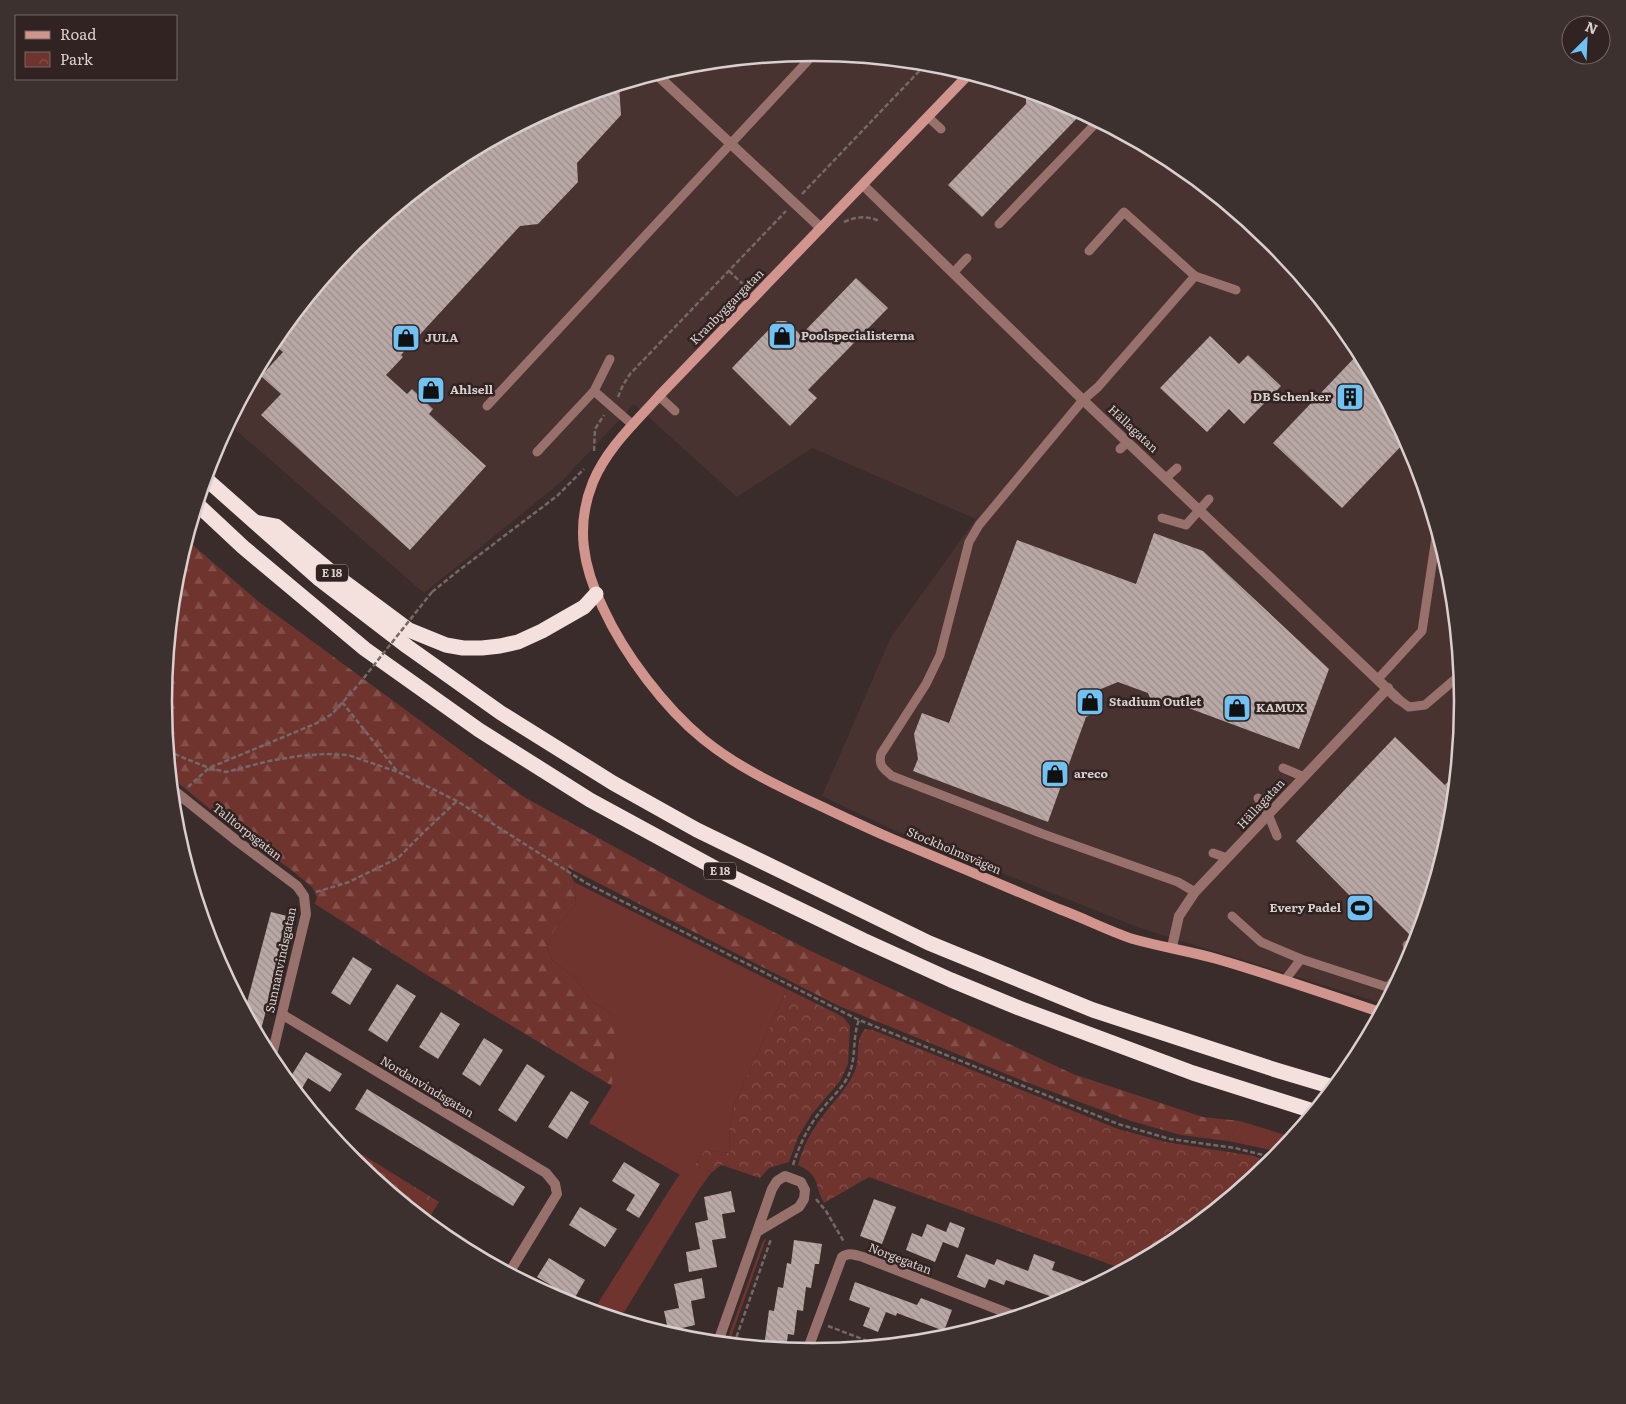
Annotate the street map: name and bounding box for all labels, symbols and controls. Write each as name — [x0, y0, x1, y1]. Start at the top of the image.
legend — [15, 15, 178, 80]
north arrow — [1561, 15, 1611, 65]
text: N — [1582, 16, 1601, 39]
text: Road — [60, 22, 96, 45]
text: Park — [60, 47, 94, 70]
street label: Kranbyggargatan — [685, 264, 767, 348]
shop icon: Poolspecialisterna — [767, 321, 797, 351]
shop icon: JULA — [391, 323, 421, 353]
place label: Poolspecialisterna — [801, 326, 915, 344]
place label: JULA — [425, 328, 458, 346]
shop icon: Ahlsell — [416, 375, 446, 405]
place label: Ahlsell — [450, 380, 494, 398]
building icon: DB Schenker — [1335, 382, 1365, 412]
place label: DB Schenker — [1253, 387, 1331, 405]
street label: Hällagatan — [1105, 400, 1163, 456]
road number: E 18 — [316, 564, 348, 582]
shop icon: Stadium Outlet — [1075, 687, 1105, 717]
place label: Stadium Outlet — [1109, 692, 1202, 710]
shop icon: KAMUX — [1222, 693, 1252, 723]
place label: KAMUX — [1256, 698, 1305, 716]
shop icon: areco — [1040, 759, 1070, 789]
place label: areco — [1074, 764, 1108, 782]
street label: Hällagatan — [1232, 774, 1288, 832]
street label: Talltorpsgatan — [209, 798, 286, 864]
street label: Stockholmsvägen — [904, 822, 1005, 878]
road number: E 18 — [704, 862, 736, 879]
sports icon: Every Padel — [1345, 893, 1375, 923]
place label: Every Padel — [1270, 898, 1342, 916]
street label: Sunnanvindsgatan — [260, 905, 300, 1014]
street label: Nordanvindsgatan — [377, 1051, 478, 1121]
street label: Norgegatan — [866, 1238, 935, 1278]

